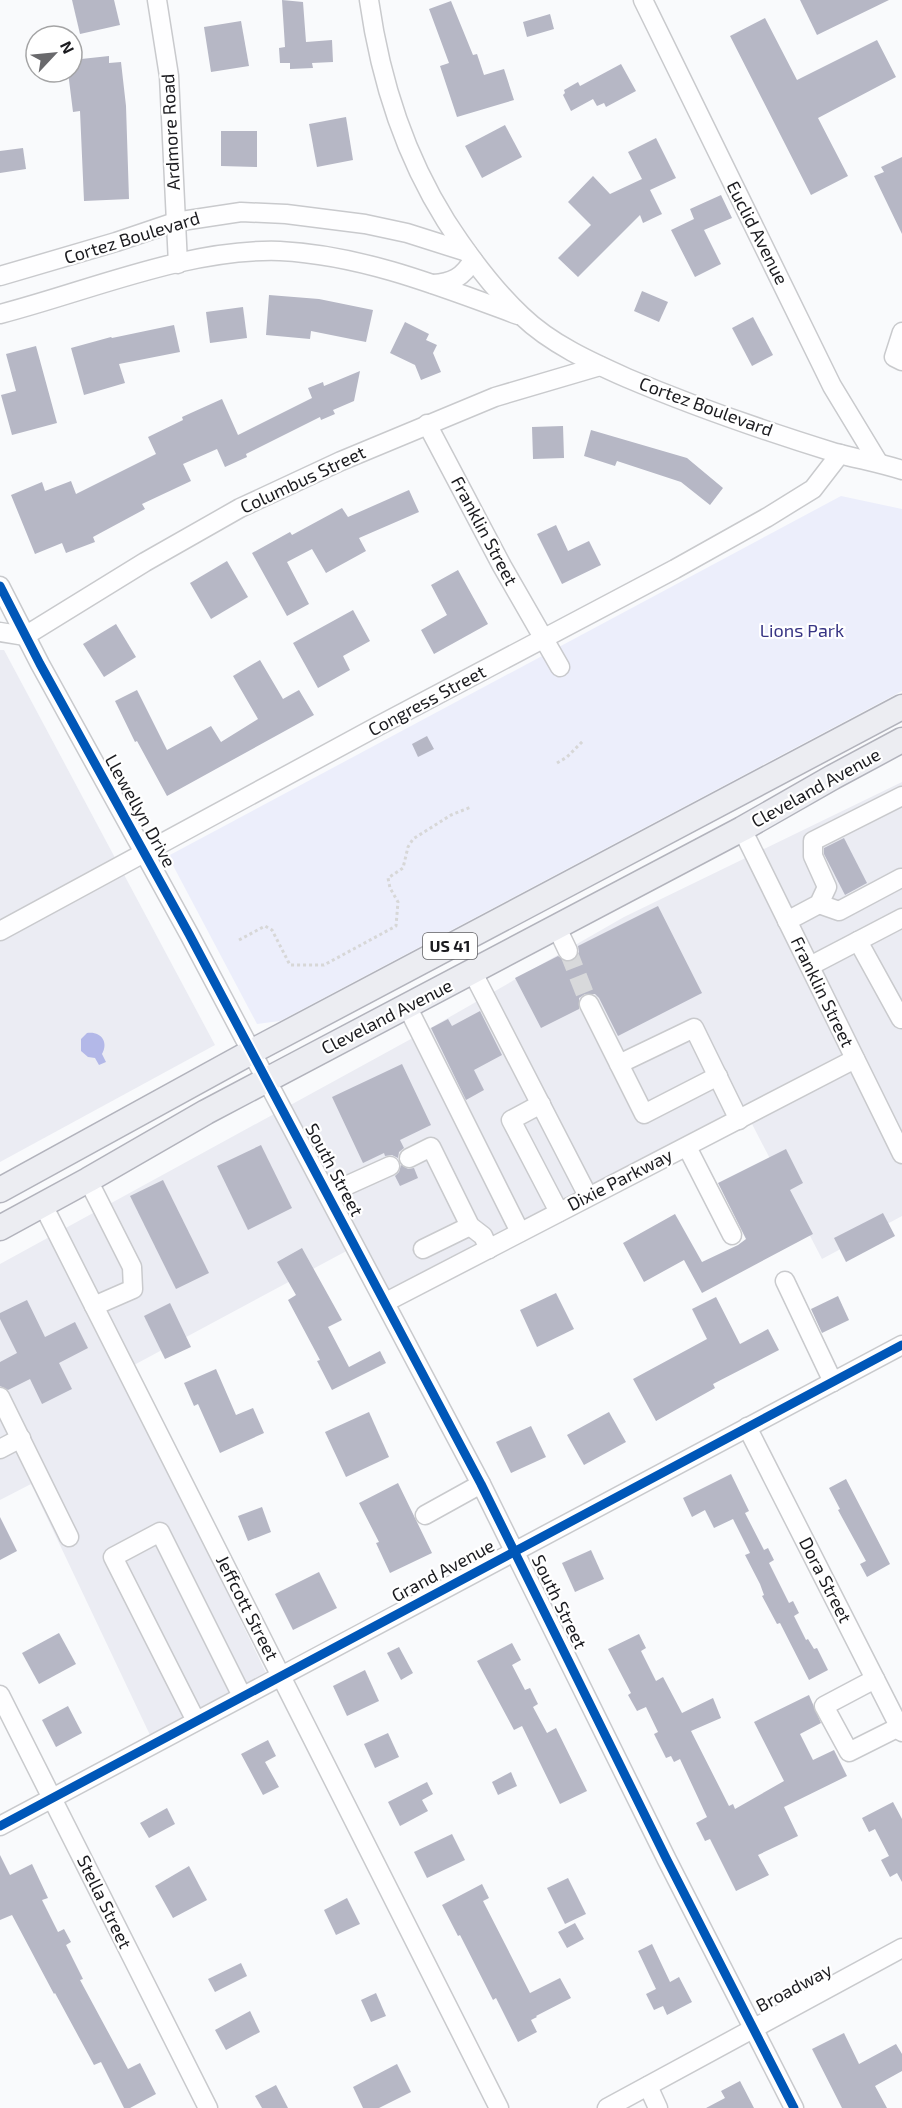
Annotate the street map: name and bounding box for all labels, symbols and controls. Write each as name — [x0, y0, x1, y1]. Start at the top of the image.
north arrow — [24, 24, 84, 84]
text: N — [57, 38, 79, 57]
street label: Ardmore Road — [156, 73, 184, 191]
street label: Euclid Avenue — [722, 177, 793, 288]
street label: Cortez Boulevard — [61, 206, 202, 268]
street label: Cortez Boulevard — [636, 372, 776, 440]
street label: Columbus Street — [236, 440, 369, 518]
street label: Franklin Street — [447, 472, 523, 589]
park label: Lions Park — [760, 619, 844, 641]
street label: Congress Street — [364, 660, 489, 740]
street label: Cleveland Avenue — [747, 743, 884, 832]
street label: Llewellyn Drive — [101, 750, 181, 871]
road number: US 41 — [423, 933, 477, 959]
street label: Franklin Street — [787, 933, 859, 1051]
street label: Cleveland Avenue — [317, 974, 456, 1059]
street label: South Street — [301, 1119, 369, 1220]
street label: Dixie Parkway — [563, 1143, 676, 1215]
street label: Dora Street — [795, 1533, 857, 1626]
street label: Grand Avenue — [387, 1534, 498, 1606]
street label: Jeffcott Street — [212, 1551, 284, 1664]
street label: South Street — [528, 1551, 592, 1652]
street label: Stella Street — [73, 1851, 137, 1952]
street label: Broadway — [752, 1958, 836, 2016]

